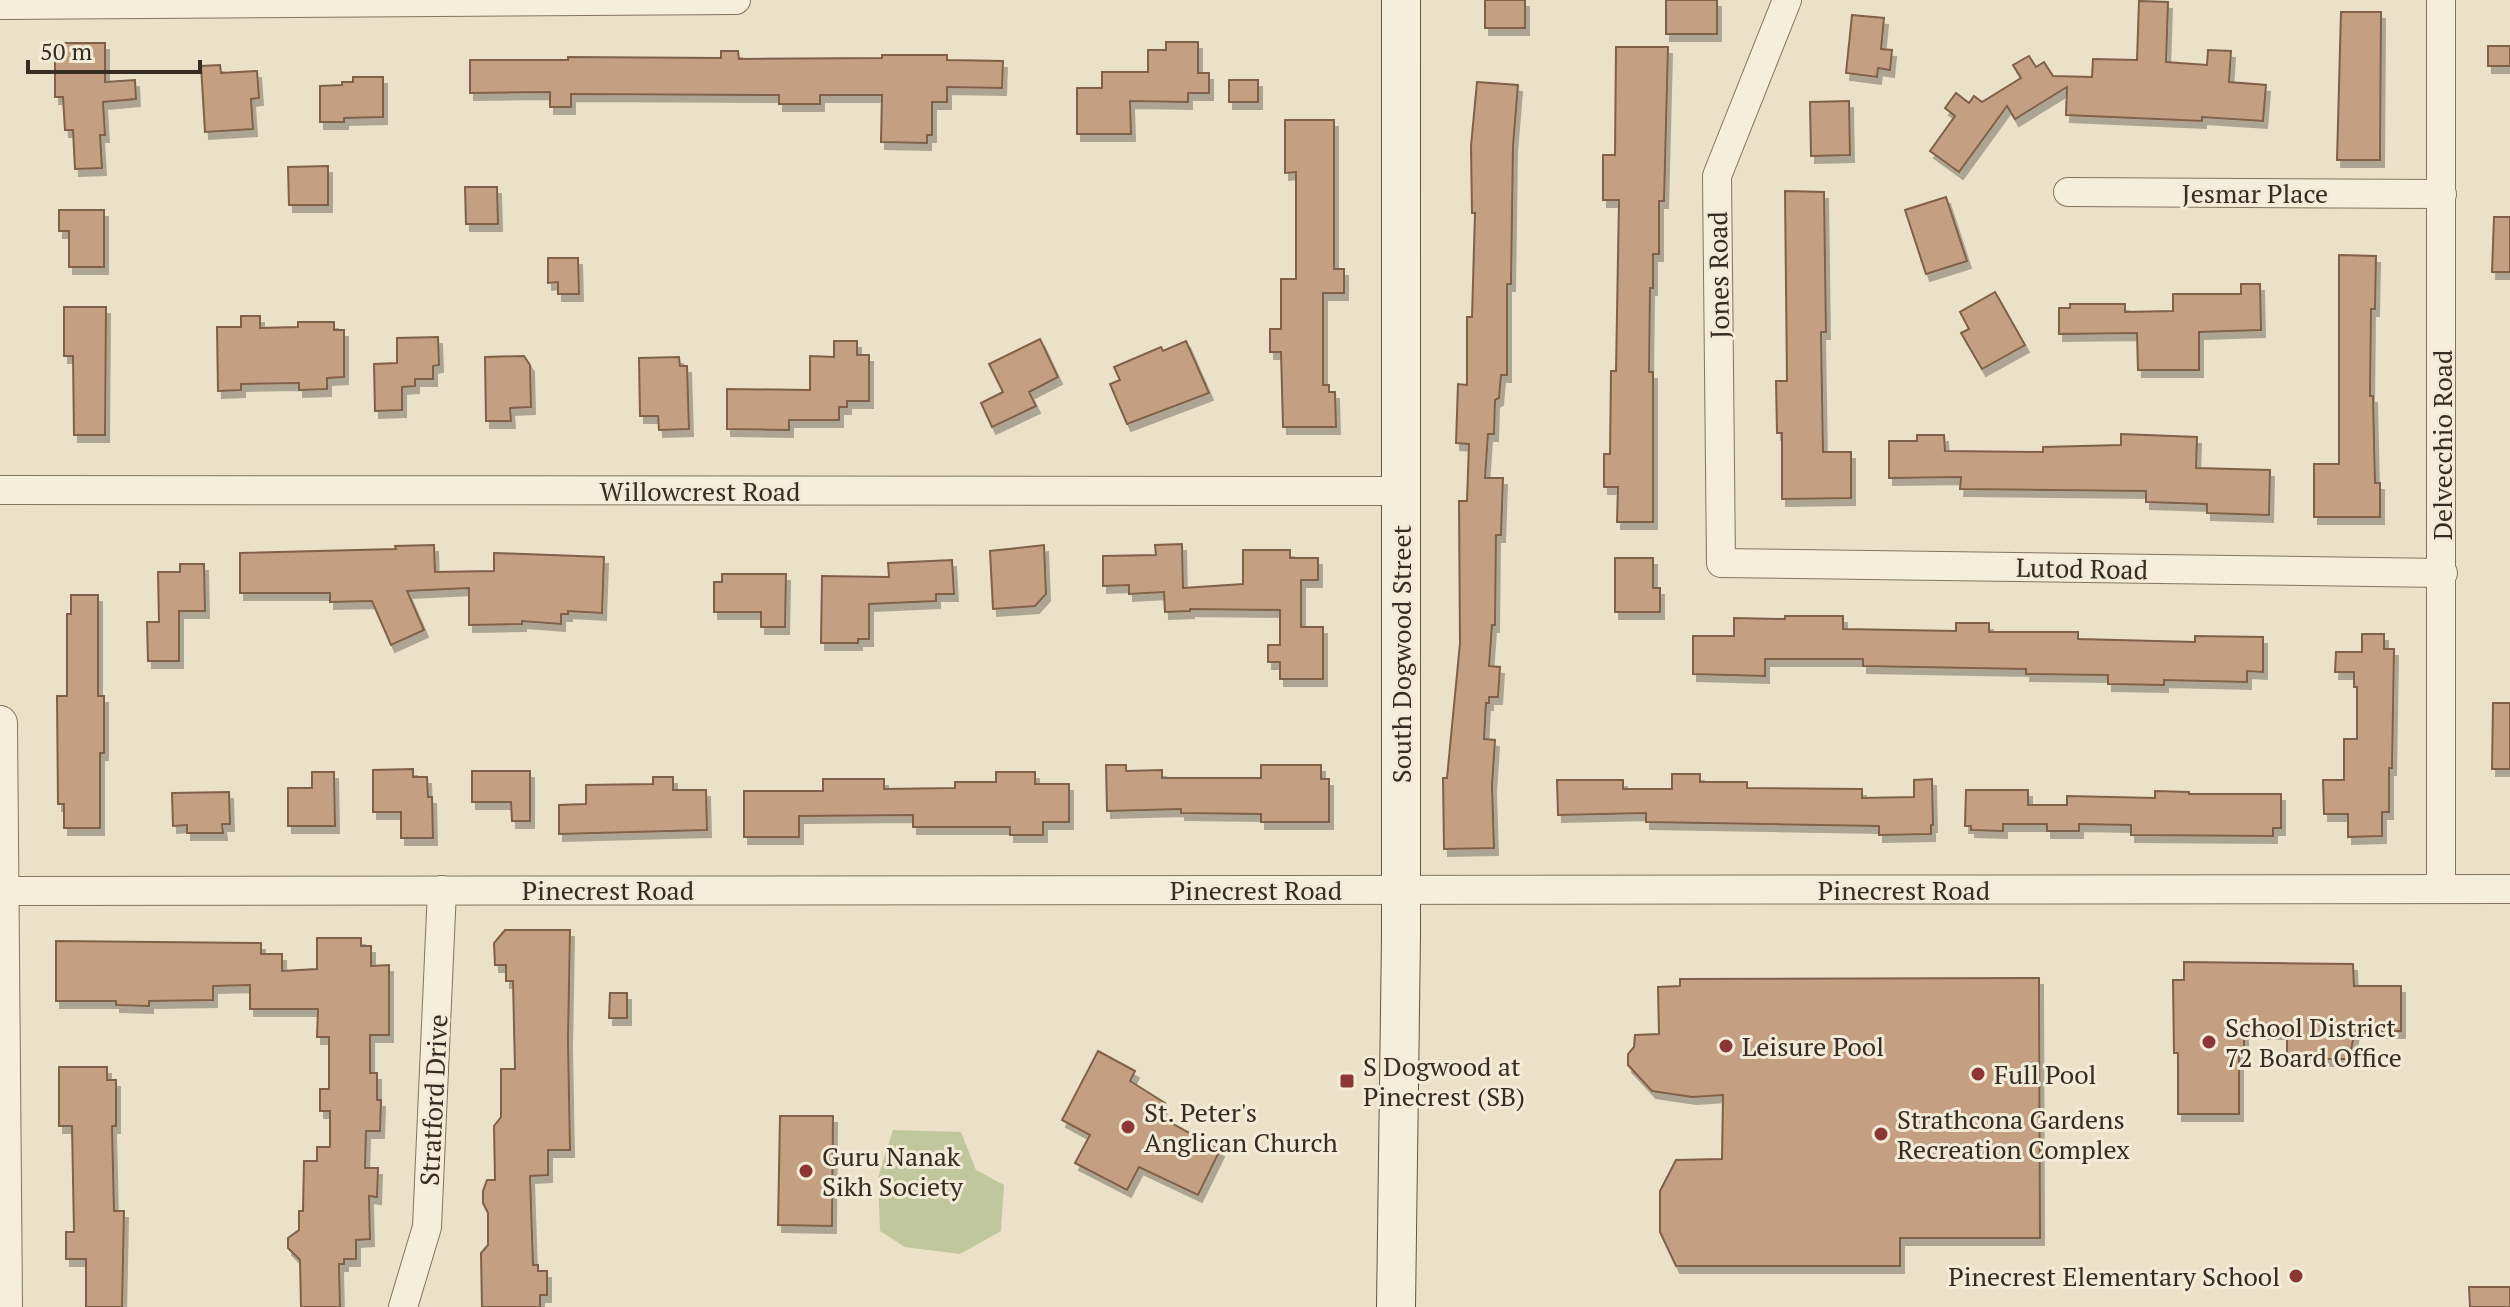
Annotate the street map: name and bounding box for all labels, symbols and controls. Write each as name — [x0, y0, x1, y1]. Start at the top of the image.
scale bar — [28, 24, 200, 74]
text: 50 m — [40, 35, 92, 67]
street label: Jesmar Place — [2182, 176, 2328, 210]
street label: Jones Road — [1700, 211, 1736, 339]
street label: Delvecchio Road — [2425, 350, 2459, 540]
street label: Willowcrest Road — [600, 474, 800, 508]
street label: South Dogwood Street — [1384, 524, 1418, 783]
street label: Lutod Road — [2016, 550, 2148, 586]
street label: Pinecrest Road — [522, 873, 694, 907]
street label: Pinecrest Road — [1170, 873, 1342, 907]
street label: Pinecrest Road — [1818, 873, 1990, 907]
place label: School District 72 Board Office — [2225, 1010, 2402, 1074]
street label: Stratford Drive — [412, 1013, 454, 1187]
place label: Leisure Pool — [1742, 1029, 1884, 1063]
marker: School District 72 Board Office — [2200, 1033, 2218, 1051]
marker: Leisure Pool — [1717, 1037, 1735, 1055]
place label: S Dogwood at Pinecrest (SB) — [1363, 1049, 1525, 1113]
place label: Full Pool — [1994, 1057, 2096, 1091]
marker: Full Pool — [1969, 1065, 1987, 1083]
marker: S Dogwood at Pinecrest (SB) — [1338, 1072, 1356, 1090]
place label: St. Peter's Anglican Church — [1144, 1095, 1338, 1159]
place label: Strathcona Gardens Recreation Complex — [1897, 1102, 2130, 1166]
marker: St. Peter's Anglican Church — [1119, 1118, 1137, 1136]
marker: Strathcona Gardens Recreation Complex — [1872, 1125, 1890, 1143]
place label: Guru Nanak Sikh Society — [822, 1139, 964, 1203]
marker: Guru Nanak Sikh Society — [797, 1162, 815, 1180]
place label: Pinecrest Elementary School — [1948, 1259, 2280, 1293]
marker: Pinecrest Elementary School — [2287, 1267, 2305, 1285]

